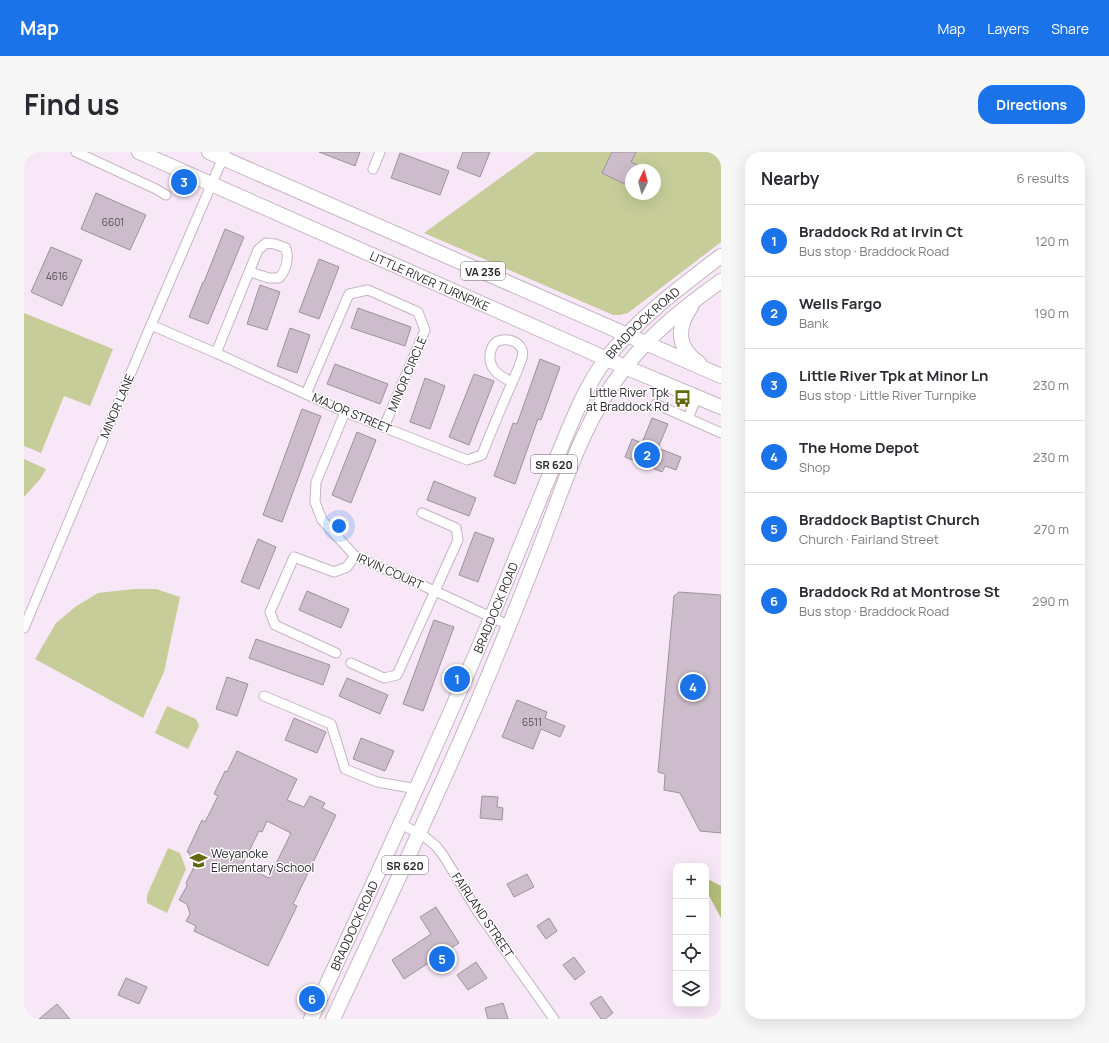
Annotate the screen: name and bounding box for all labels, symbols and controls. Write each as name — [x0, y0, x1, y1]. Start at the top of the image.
text: Map — [20, 15, 59, 41]
text: Map — [937, 19, 965, 38]
text: Layers — [987, 19, 1029, 38]
text: Share — [1051, 19, 1089, 38]
text: Find us — [24, 85, 119, 123]
button: Directions — [978, 85, 1085, 124]
north arrow — [625, 164, 661, 200]
pin: 3 — [171, 167, 197, 197]
text: Nearby — [761, 167, 819, 190]
text: 6 results — [1017, 169, 1069, 187]
house number: 6601 — [102, 215, 124, 229]
text: Braddock Rd at Irvin Ct — [799, 221, 963, 242]
text: 1 — [771, 232, 777, 250]
text: 120 m — [1035, 232, 1069, 250]
text: Bus stop · Braddock Road — [799, 242, 949, 260]
street label: LITTLE RIVER TURNPIKE — [367, 247, 493, 315]
road number: VA 236 — [461, 262, 505, 280]
house number: 4616 — [46, 269, 68, 283]
street label: BRADDOCK ROAD — [601, 283, 683, 362]
text: Wells Fargo — [799, 293, 882, 314]
text: 2 — [770, 304, 778, 322]
text: 190 m — [1034, 304, 1069, 322]
text: Bank — [799, 314, 828, 332]
street label: MINOR CIRCLE — [384, 334, 431, 414]
text: Little River Tpk at Minor Ln — [799, 365, 988, 386]
street label: MINOR LANE — [96, 371, 138, 441]
text: 3 — [770, 376, 778, 394]
text: 230 m — [1033, 376, 1069, 394]
place label: Little River Tpk at Braddock Rd — [586, 384, 670, 415]
text: Bus stop · Little River Turnpike — [799, 386, 976, 404]
street label: MAJOR STREET — [310, 389, 395, 438]
bus stop icon: Little River Tpk at Braddock Rd — [672, 389, 692, 409]
text: The Home Depot — [799, 437, 919, 458]
pin: 2 — [634, 440, 660, 470]
text: 4 — [770, 448, 778, 466]
text: 230 m — [1033, 448, 1069, 466]
road number: SR 620 — [531, 455, 577, 473]
text: Shop — [799, 458, 830, 476]
text: Braddock Baptist Church — [799, 509, 980, 530]
your location — [329, 516, 349, 536]
text: 5 — [770, 520, 778, 538]
text: 270 m — [1034, 520, 1069, 538]
text: Church · Fairland Street — [799, 530, 939, 548]
street label: IRVIN COURT — [354, 549, 427, 594]
street label: BRADDOCK ROAD — [469, 559, 522, 656]
text: Braddock Rd at Montrose St — [799, 581, 1000, 602]
text: 6 — [770, 592, 778, 610]
text: 290 m — [1032, 592, 1069, 610]
text: Bus stop · Braddock Road — [799, 602, 949, 620]
pin: 1 — [444, 664, 470, 694]
pin: 4 — [680, 672, 706, 702]
house number: 6511 — [522, 715, 542, 729]
place label: Weyanoke Elementary School — [211, 845, 314, 876]
school or university icon: Weyanoke Elementary School — [188, 850, 208, 870]
road number: SR 620 — [382, 856, 428, 874]
map controls — [673, 863, 709, 1007]
button: + — [673, 863, 709, 899]
street label: FAIRLAND STREET — [448, 869, 518, 962]
street label: BRADDOCK ROAD — [326, 878, 382, 973]
button: − — [673, 899, 709, 935]
button: locate — [673, 935, 709, 971]
pin: 5 — [429, 944, 455, 974]
button: layers — [673, 971, 709, 1007]
pin: 6 — [299, 984, 325, 1014]

